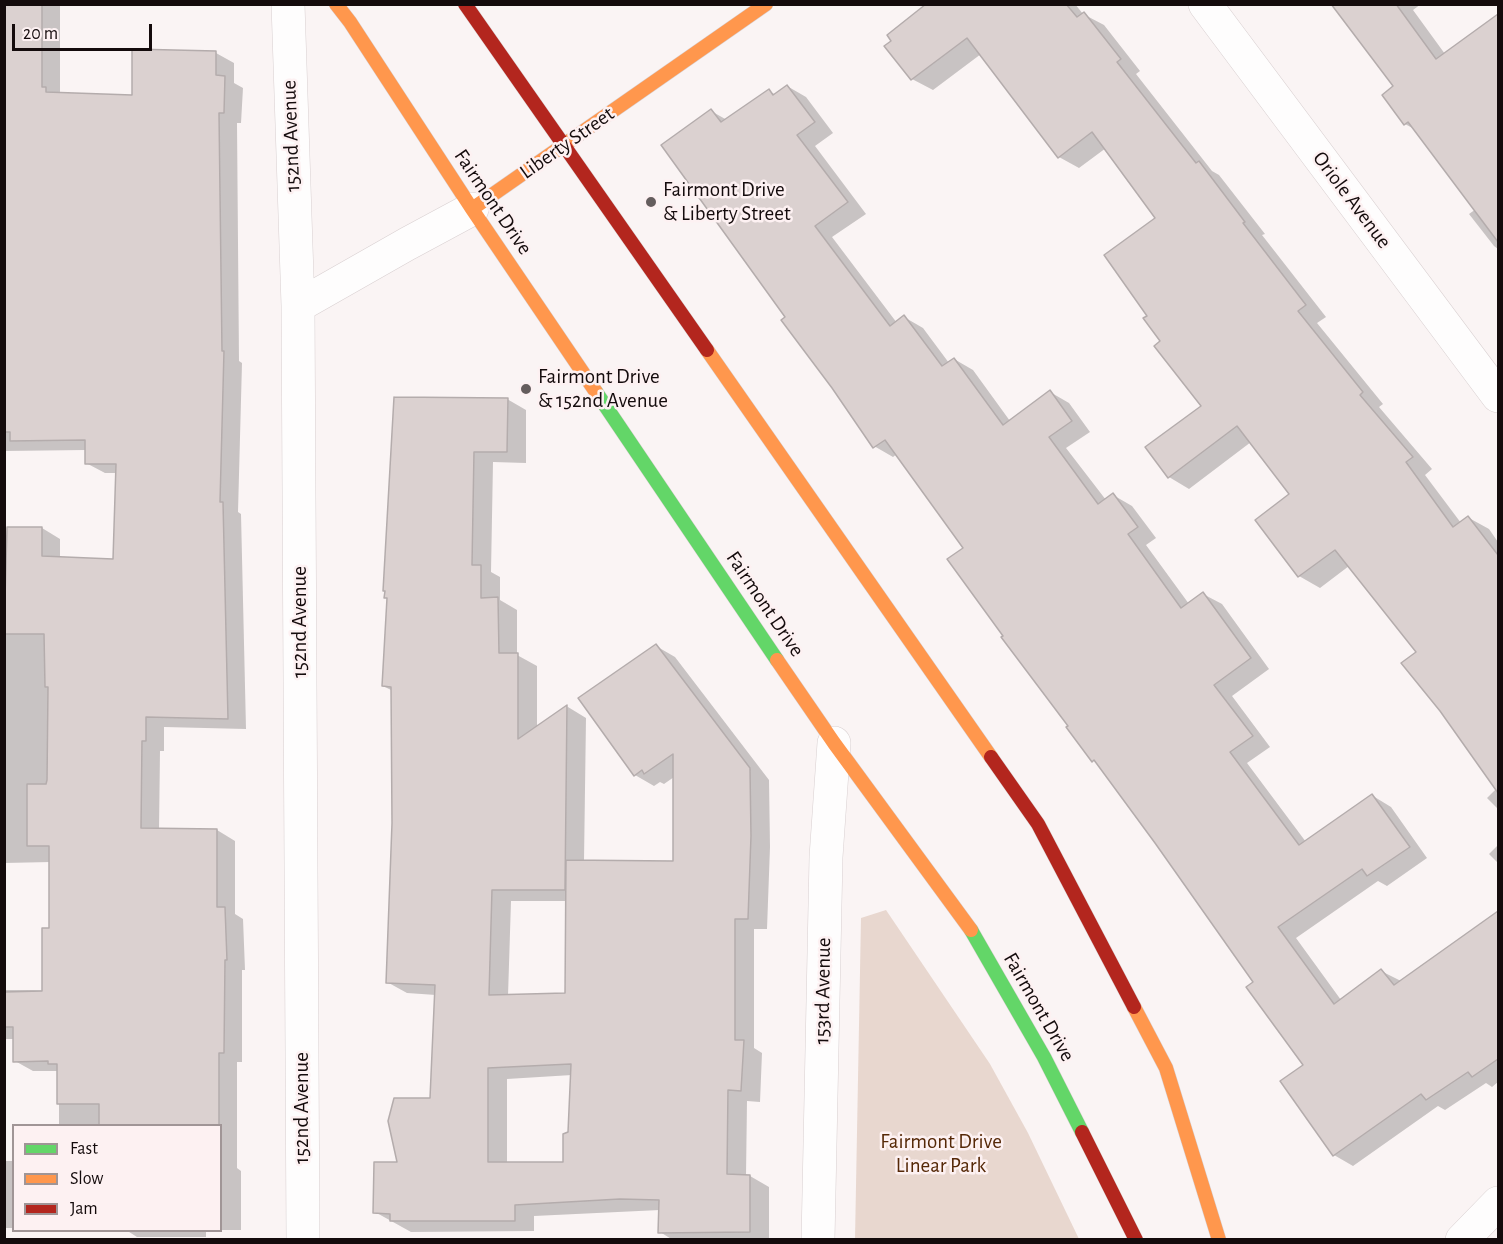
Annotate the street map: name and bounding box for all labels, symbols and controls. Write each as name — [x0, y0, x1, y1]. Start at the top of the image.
scale bar — [15, 12, 154, 50]
text: 20 m — [23, 25, 58, 43]
street label: 152nd Avenue — [276, 80, 306, 192]
street label: Liberty Street — [515, 101, 619, 185]
street label: Fairmont Drive — [449, 145, 537, 259]
street label: Oriole Avenue — [1307, 146, 1397, 254]
place label: Fairmont Drive & Liberty Street — [663, 177, 791, 227]
marker: Fairmont Drive & Liberty Street — [644, 195, 658, 209]
place label: Fairmont Drive & 152nd Avenue — [538, 364, 668, 414]
marker: Fairmont Drive & 152nd Avenue — [519, 382, 533, 396]
street label: Fairmont Drive — [721, 547, 809, 661]
street label: 152nd Avenue — [287, 566, 313, 678]
street label: 153rd Avenue — [809, 937, 837, 1045]
street label: Fairmont Drive — [998, 948, 1080, 1066]
street label: 152nd Avenue — [289, 1052, 315, 1164]
legend — [12, 1124, 222, 1232]
park label: Fairmont Drive Linear Park — [880, 1129, 1002, 1179]
text: Fast — [70, 1140, 98, 1158]
text: Slow — [70, 1170, 103, 1188]
text: Jam — [70, 1200, 98, 1218]

